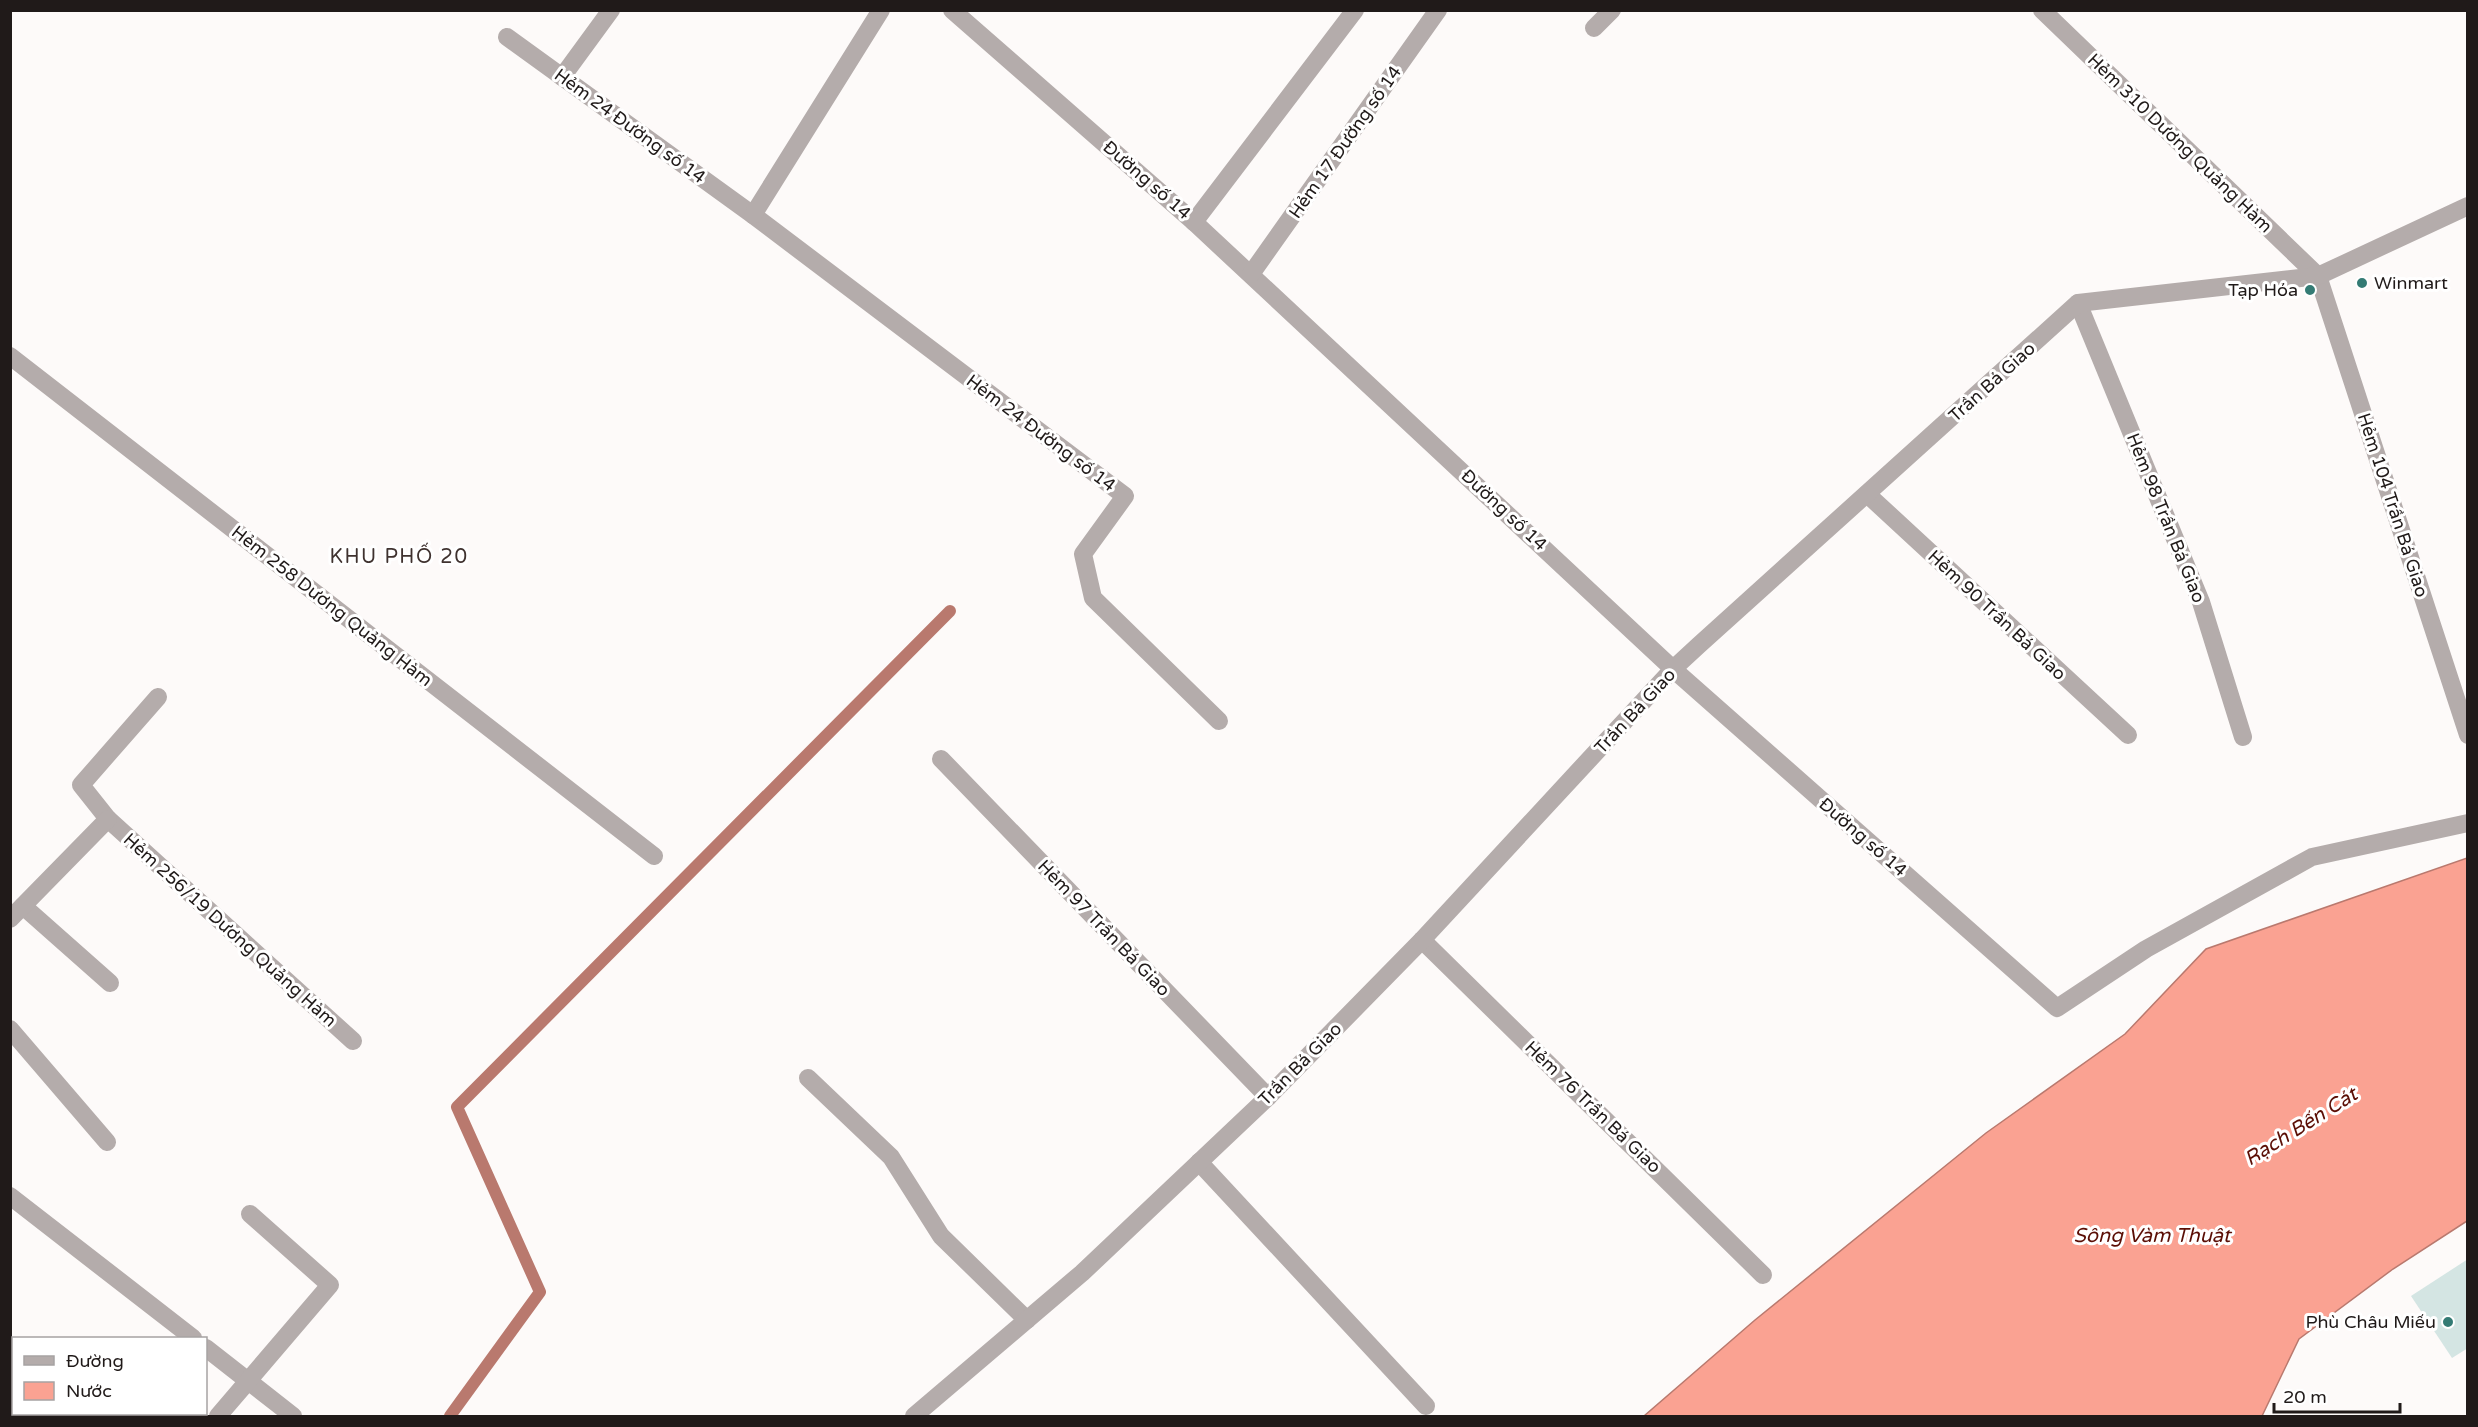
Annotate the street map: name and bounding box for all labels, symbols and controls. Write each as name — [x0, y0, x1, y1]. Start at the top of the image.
street label: Hẻm 310 Dương Quảng Hàm — [2083, 49, 2277, 237]
street label: Hẻm 17 Đường số 14 — [1284, 61, 1406, 223]
street label: Hẻm 24 Đường số 14 — [550, 64, 710, 188]
street label: Đường số 14 — [1098, 136, 1196, 224]
place label: Winmart — [2374, 272, 2448, 294]
marker: Winmart — [2355, 276, 2369, 290]
place label: Tạp Hóa — [2228, 279, 2298, 301]
marker: Tạp Hóa — [2303, 283, 2317, 297]
street label: Trần Bá Giao — [1944, 337, 2040, 427]
street label: Hẻm 24 Đường số 14 — [962, 370, 1120, 496]
street label: Hẻm 104 Trần Bá Giao — [2353, 410, 2433, 600]
street label: Hẻm 98 Trần Bá Giao — [2122, 430, 2210, 606]
street label: Đường số 14 — [1456, 465, 1552, 555]
street label: Hẻm 258 Dương Quảng Hàm — [227, 521, 437, 691]
district label: KHU PHỐ 20 — [330, 542, 468, 569]
street label: Hẻm 90 Trần Bá Giao — [1923, 545, 2071, 685]
street label: Trần Bá Giao — [1590, 664, 1680, 758]
street label: Đường số 14 — [1814, 793, 1912, 881]
street label: Hẻm 256/19 Dương Quảng Hàm — [119, 828, 341, 1032]
street label: Hẻm 97 Trần Bá Giao — [1033, 855, 1175, 1001]
street label: Trần Bá Giao — [1254, 1018, 1346, 1110]
street label: Hẻm 76 Trần Bá Giao — [1520, 1036, 1666, 1178]
water label: Rạch Bến Cát — [2240, 1082, 2364, 1171]
water label: Sông Vàm Thuật — [2073, 1224, 2233, 1248]
place label: Phù Châu Miếu — [2305, 1311, 2436, 1333]
marker: Phù Châu Miếu — [2441, 1315, 2455, 1329]
legend — [12, 1337, 207, 1415]
text: Đường — [66, 1350, 124, 1372]
scale bar — [2274, 1376, 2400, 1414]
text: Nước — [66, 1380, 112, 1402]
text: 20 m — [2283, 1386, 2327, 1408]

